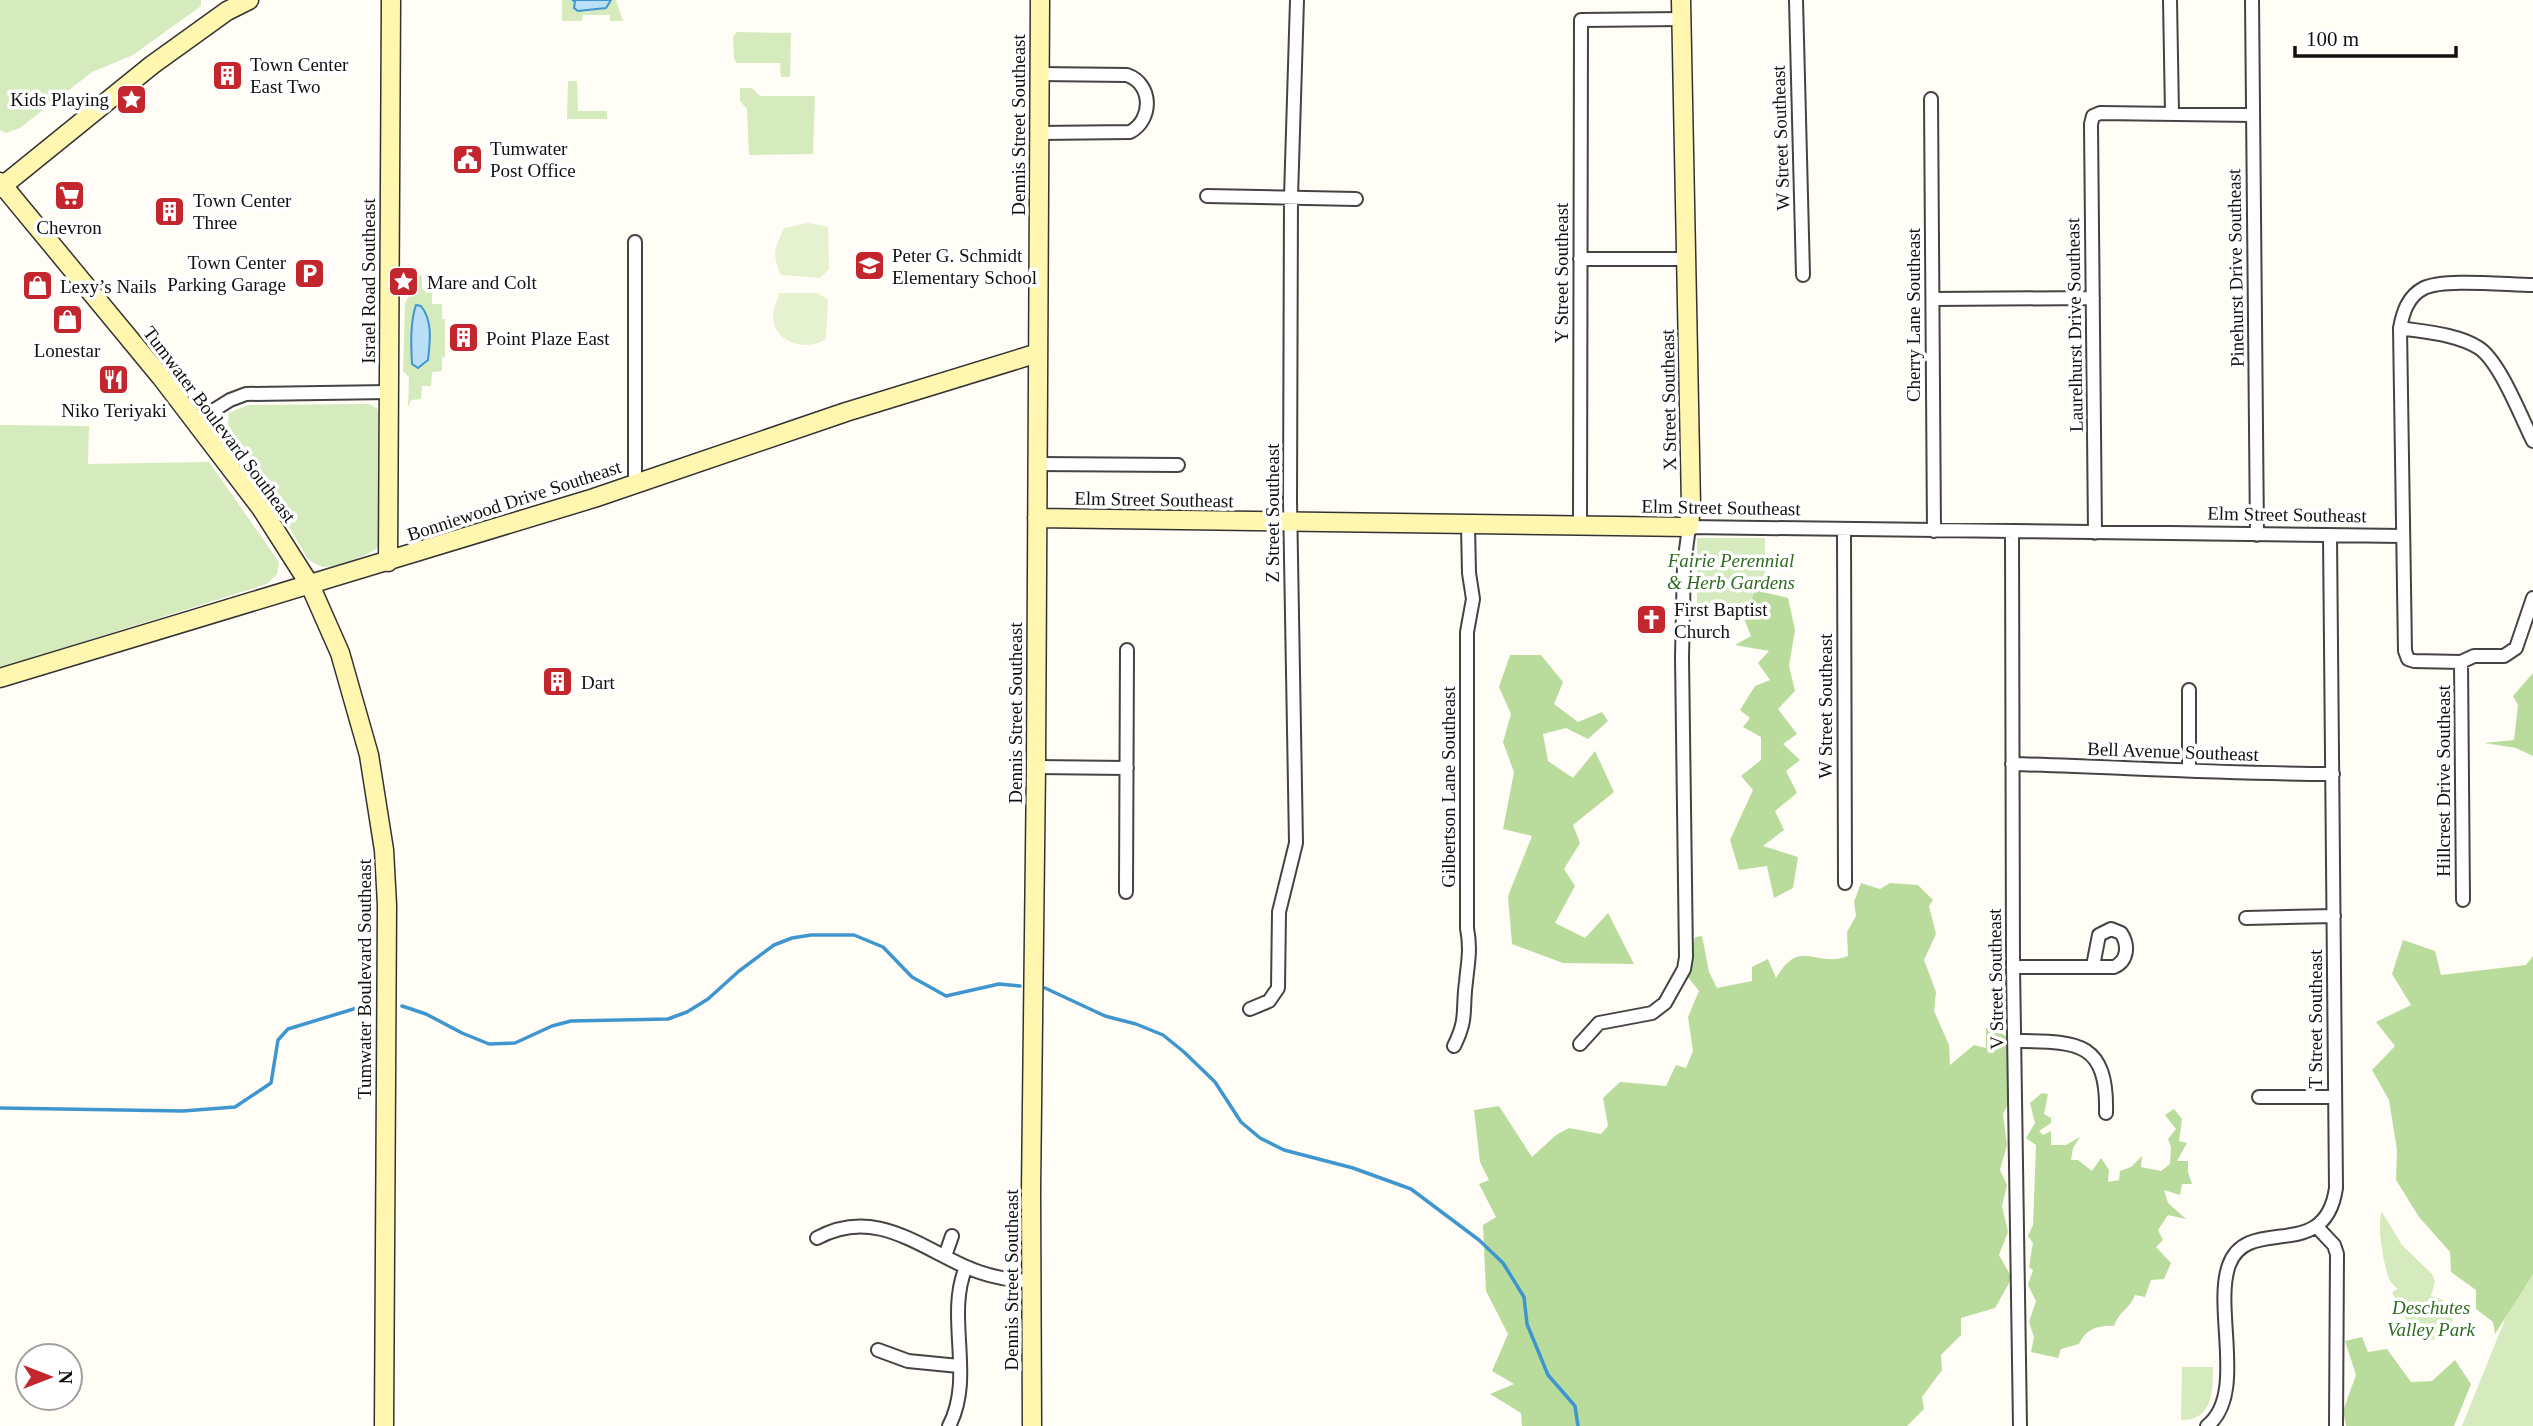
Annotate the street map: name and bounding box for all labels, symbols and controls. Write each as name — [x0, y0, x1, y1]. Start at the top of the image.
scale bar — [2295, 14, 2456, 58]
text: 100 m — [2306, 27, 2359, 51]
street label: Dennis Street Southeast — [1008, 34, 1029, 216]
place label: Town Center East Two — [250, 54, 349, 97]
building icon: Town Center East Two — [210, 58, 244, 92]
street label: W Street Southeast — [1767, 64, 1794, 211]
place icon: Kids Playing — [115, 82, 149, 116]
place label: Kids Playing — [10, 89, 109, 110]
place label: Tumwater Post Office — [490, 138, 576, 181]
public building icon: Tumwater Post Office — [450, 142, 484, 176]
street label: Pinehurst Drive Southeast — [2223, 168, 2248, 367]
supermarket icon: Chevron — [52, 179, 86, 213]
place label: Town Center Three — [193, 190, 292, 233]
building icon: Town Center Three — [153, 194, 187, 228]
street label: Israel Road Southeast — [358, 197, 379, 364]
street label: Y Street Southeast — [1551, 202, 1572, 343]
place label: Chevron — [36, 217, 102, 238]
street label: Laurelhurst Drive Southeast — [2062, 217, 2087, 432]
street label: Cherry Lane Southeast — [1903, 227, 1924, 402]
place label: Peter G. Schmidt Elementary School — [892, 245, 1037, 288]
school or university icon: Peter G. Schmidt Elementary School — [852, 249, 886, 283]
place label: Town Center Parking Garage — [167, 252, 287, 295]
parking icon: Town Center Parking Garage — [292, 256, 326, 290]
place icon: Mare and Colt — [387, 265, 421, 299]
shop icon: Lexy’s Nails — [20, 269, 54, 303]
place label: Mare and Colt — [427, 272, 537, 293]
place label: Lexy’s Nails — [60, 276, 157, 297]
shop icon: Lonestar — [50, 302, 84, 336]
building icon: Point Plaze East — [446, 321, 480, 355]
street label: Tumwater Boulevard Southeast — [139, 322, 301, 527]
place label: Point Plaze East — [486, 328, 610, 349]
street label: X Street Southeast — [1657, 328, 1680, 471]
place label: Lonestar — [34, 340, 101, 361]
restaurant icon: Niko Teriyaki — [97, 362, 131, 396]
place label: Niko Teriyaki — [61, 400, 167, 421]
street label: Z Street Southeast — [1262, 443, 1283, 583]
street label: Bonniewood Drive Southeast — [405, 456, 624, 545]
street label: Elm Street Southeast — [1074, 488, 1235, 511]
street label: Elm Street Southeast — [1641, 496, 1802, 519]
street label: Elm Street Southeast — [2207, 503, 2368, 526]
park label: Fairie Perennial & Herb Gardens — [1667, 550, 1795, 593]
place label: First Baptist Church — [1674, 599, 1768, 642]
church icon: First Baptist Church — [1634, 603, 1668, 637]
street label: Dennis Street Southeast — [1005, 622, 1026, 804]
street label: W Street Southeast — [1815, 633, 1836, 779]
building icon: Dart — [541, 665, 575, 699]
place label: Dart — [581, 672, 615, 693]
street label: Hillcrest Drive Southeast — [2433, 684, 2454, 877]
street label: Gilbertson Lane Southeast — [1438, 685, 1459, 888]
street label: Bell Avenue Southeast — [2087, 738, 2260, 765]
street label: Tumwater Boulevard Southeast — [354, 858, 375, 1099]
street label: V Street Southeast — [1984, 908, 2007, 1050]
street label: T Street Southeast — [2305, 949, 2326, 1088]
street label: Dennis Street Southeast — [1001, 1189, 1022, 1371]
park label: Deschutes Valley Park — [2387, 1297, 2476, 1340]
north arrow — [14, 1342, 84, 1412]
text: N — [55, 1370, 76, 1384]

